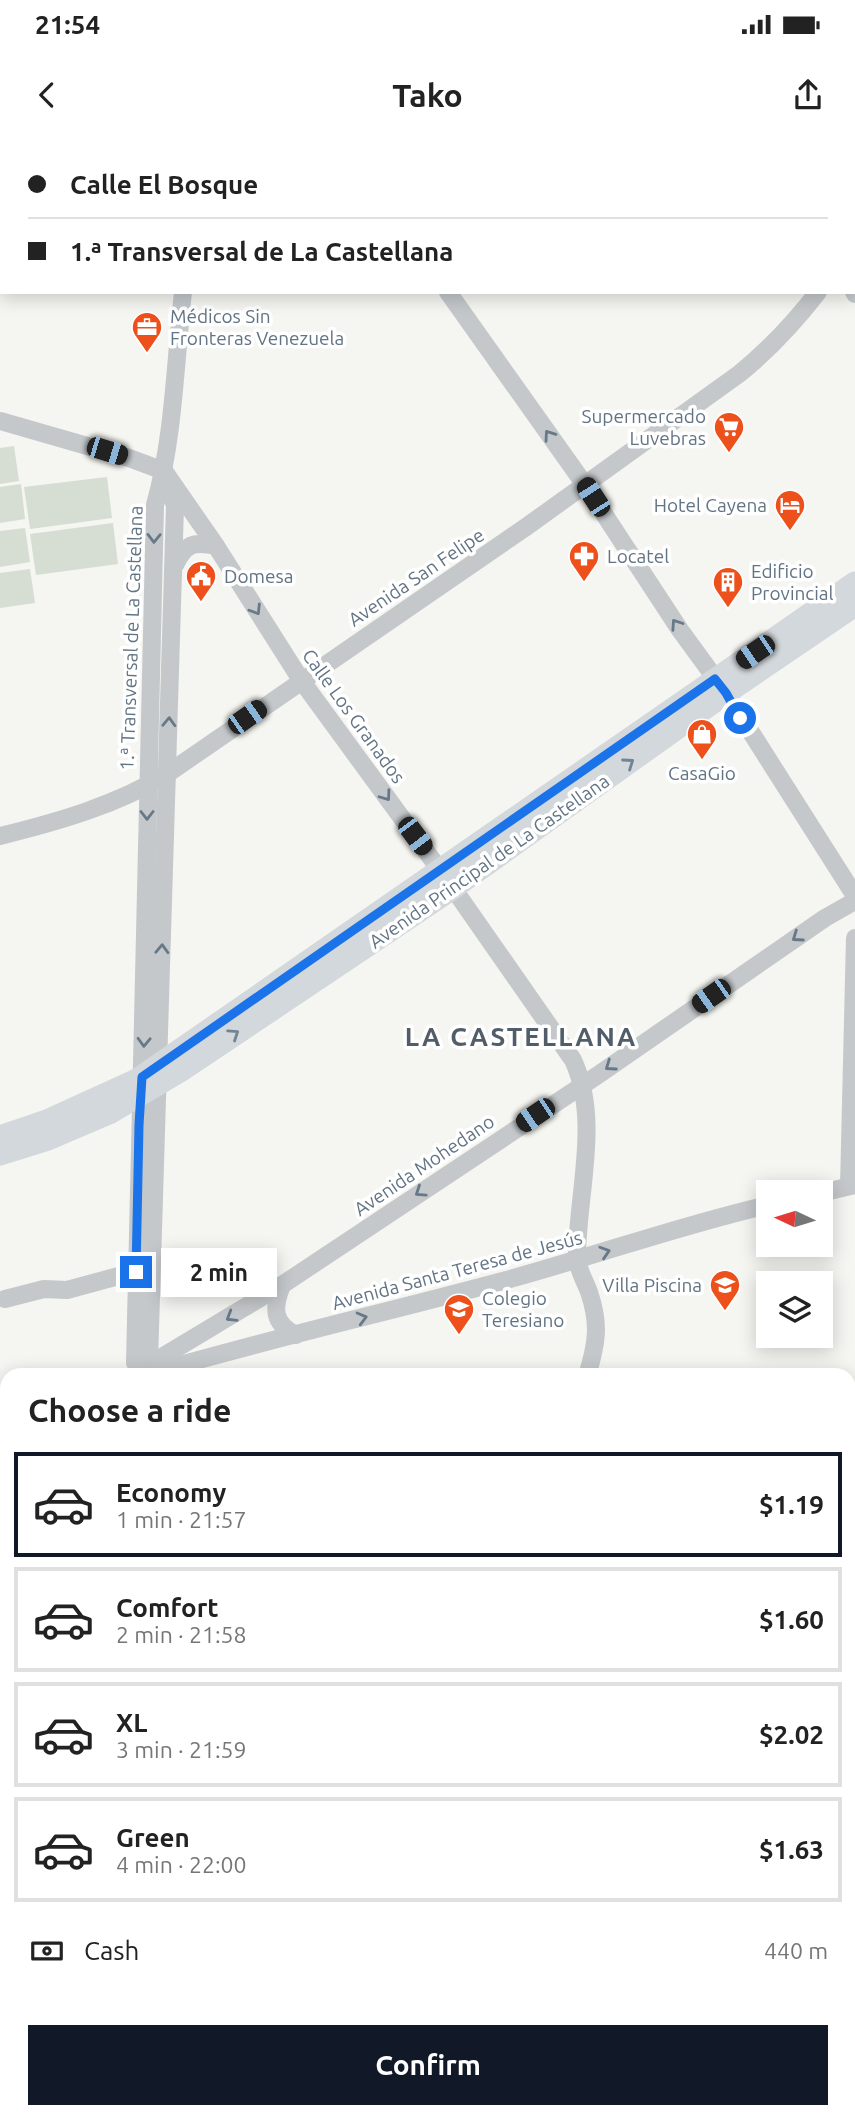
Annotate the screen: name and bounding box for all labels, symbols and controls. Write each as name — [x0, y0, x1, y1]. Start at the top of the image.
text: 21:54 — [35, 10, 100, 39]
icon: back — [28, 76, 66, 114]
icon: share — [789, 76, 827, 114]
text: Tako — [392, 77, 463, 113]
text: Calle El Bosque — [70, 170, 258, 199]
text: 1.ª Transversal de La Castellana — [70, 237, 453, 266]
place label: Médicos Sin Fronteras Venezuela — [170, 305, 344, 349]
office icon: Médicos Sin Fronteras Venezuela — [130, 310, 164, 354]
place label: Supermercado Luvebras — [582, 405, 706, 449]
supermarket icon: Supermercado Luvebras — [712, 410, 746, 454]
one-way arrow — [545, 430, 557, 443]
car — [84, 435, 131, 467]
car — [573, 474, 614, 520]
hotel icon: Hotel Cayena — [773, 488, 807, 532]
place label: Hotel Cayena — [654, 494, 767, 516]
street label: 1.ª Transversal de La Castellana — [115, 505, 147, 771]
street label: Avenida San Felipe — [344, 523, 488, 631]
one-way arrow — [146, 534, 162, 544]
pharmacy icon: Locatel — [567, 539, 601, 583]
place label: Locatel — [607, 545, 669, 567]
public building icon: Domesa — [184, 559, 218, 603]
place label: Edificio Provincial — [751, 560, 834, 604]
place label: Domesa — [224, 565, 293, 587]
building icon: Edificio Provincial — [711, 565, 745, 609]
one-way arrow — [248, 602, 261, 615]
one-way arrow — [672, 619, 684, 632]
car — [732, 632, 779, 672]
street label: Calle Los Granados — [298, 645, 410, 787]
car — [224, 696, 271, 738]
route start — [724, 702, 756, 734]
one-way arrow — [161, 716, 176, 727]
shop icon: CasaGio — [685, 717, 719, 761]
one-way arrow — [621, 759, 634, 772]
place label: CasaGio — [668, 762, 736, 784]
street label: Avenida Principal de La Castellana — [365, 769, 613, 953]
one-way arrow — [378, 789, 390, 801]
one-way arrow — [139, 810, 155, 820]
car — [394, 813, 437, 859]
one-way arrow — [792, 929, 805, 941]
one-way arrow — [155, 944, 170, 955]
car — [688, 975, 735, 1017]
district label: LA CASTELLANA — [405, 1022, 637, 1051]
one-way arrow — [227, 1030, 240, 1043]
one-way arrow — [136, 1037, 151, 1048]
one-way arrow — [605, 1058, 618, 1070]
car — [512, 1095, 559, 1135]
street label: Avenida Mohedano — [350, 1110, 498, 1220]
north arrow — [756, 1180, 833, 1256]
map controls — [756, 1180, 833, 1348]
one-way arrow — [415, 1184, 428, 1197]
street label: Avenida Santa Teresa de Jesús — [330, 1226, 584, 1314]
one-way arrow — [599, 1245, 611, 1260]
callout: 2 min — [160, 1248, 276, 1296]
route end — [120, 1256, 152, 1288]
text: 2 min — [190, 1260, 248, 1285]
school or university icon: Villa Piscina — [708, 1268, 742, 1312]
button: layers — [756, 1271, 833, 1348]
place label: Villa Piscina — [602, 1274, 702, 1296]
place label: Colegio Teresiano — [482, 1287, 564, 1331]
school or university icon: Colegio Teresiano — [442, 1292, 476, 1336]
one-way arrow — [225, 1309, 238, 1322]
one-way arrow — [356, 1312, 368, 1326]
text: Choose a ride — [28, 1392, 231, 1428]
icon: car — [32, 1473, 95, 1536]
text: Economy — [116, 1478, 226, 1507]
text: $1.19 — [759, 1490, 824, 1519]
text: 1 min · 21:57 — [116, 1507, 247, 1532]
icon: car — [32, 1588, 95, 1651]
text: Comfort — [116, 1593, 219, 1622]
text: $1.60 — [759, 1605, 824, 1634]
text: 2 min · 21:58 — [116, 1622, 247, 1647]
icon: car — [32, 1703, 95, 1766]
text: XL — [116, 1708, 147, 1737]
text: $2.02 — [759, 1720, 824, 1749]
text: 3 min · 21:59 — [116, 1737, 247, 1762]
icon: car — [32, 1818, 95, 1881]
text: Green — [116, 1823, 190, 1852]
text: $1.63 — [759, 1835, 824, 1864]
text: 4 min · 22:00 — [116, 1852, 247, 1877]
icon: cash — [28, 1932, 66, 1970]
text: Cash — [84, 1936, 139, 1965]
text: 440 m — [764, 1938, 828, 1963]
button: Confirm — [28, 2025, 828, 2105]

